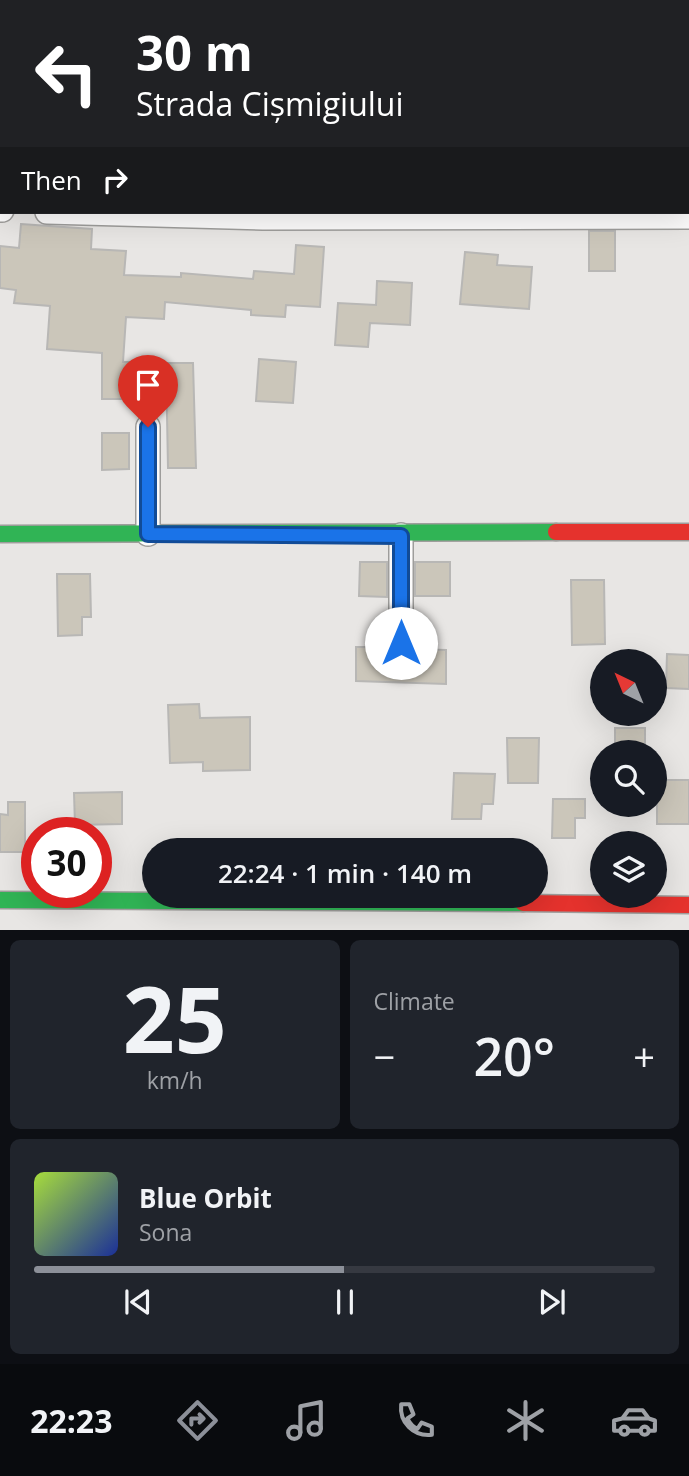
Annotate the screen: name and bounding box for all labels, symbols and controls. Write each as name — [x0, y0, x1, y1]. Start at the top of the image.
text: 30 m — [136, 19, 253, 85]
icon: left — [21, 28, 112, 119]
text: Strada Cișmigiului — [136, 82, 404, 125]
icon: right — [96, 161, 134, 199]
text: Then — [21, 162, 82, 198]
pin — [118, 355, 178, 427]
icon: arrive — [129, 366, 167, 404]
position arrow — [364, 606, 438, 680]
north arrow — [590, 649, 667, 726]
map controls — [590, 649, 667, 908]
button: search — [590, 740, 667, 817]
speed limit sign: 30 — [21, 817, 112, 908]
button: layers — [590, 831, 667, 908]
text: 22:24 · 1 min · 140 m — [218, 855, 472, 891]
text: 25 — [123, 956, 227, 1080]
text: Climate — [374, 985, 455, 1017]
text: 20° — [473, 1020, 555, 1091]
text: − — [374, 1030, 395, 1082]
text: + — [633, 1030, 655, 1082]
text: km/h — [147, 1064, 203, 1096]
text: Blue Orbit — [139, 1180, 272, 1216]
text: Sona — [139, 1216, 192, 1248]
icon: previous — [119, 1283, 157, 1321]
icon: pause — [326, 1283, 364, 1321]
icon: next — [533, 1283, 571, 1321]
icon: directions — [173, 1396, 222, 1445]
icon: music — [282, 1396, 331, 1445]
icon: phone — [391, 1396, 440, 1445]
icon: climate — [501, 1396, 550, 1445]
icon: car — [610, 1396, 659, 1445]
text: 22:23 — [30, 1399, 112, 1442]

